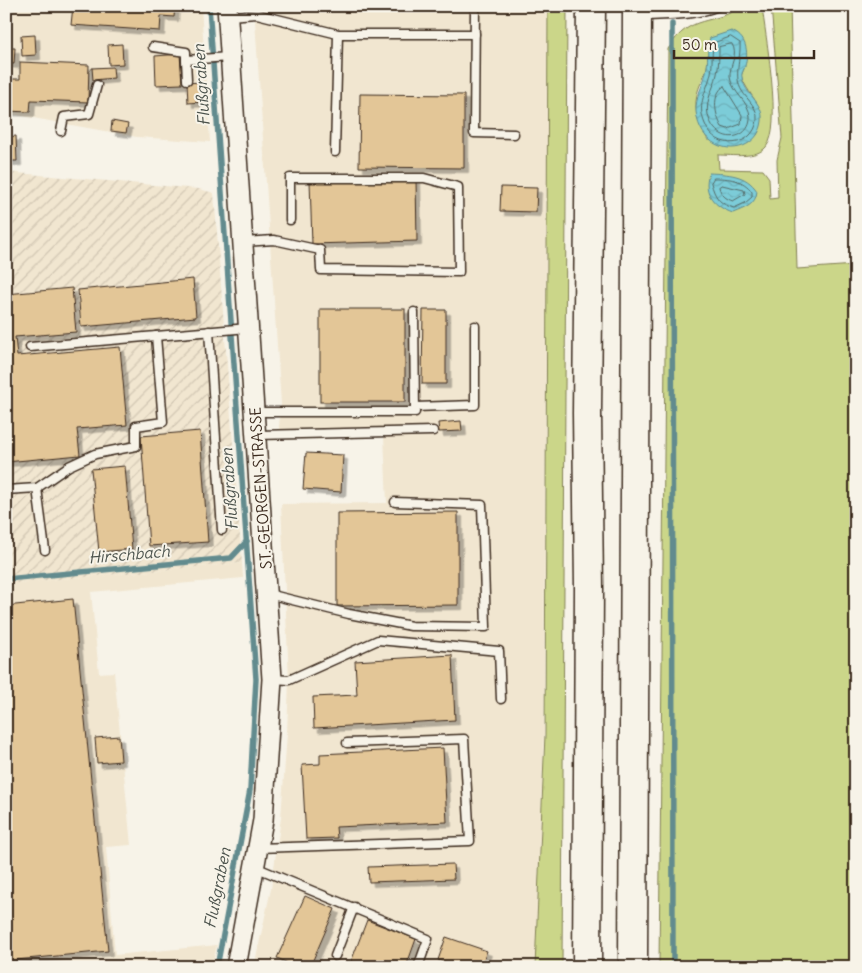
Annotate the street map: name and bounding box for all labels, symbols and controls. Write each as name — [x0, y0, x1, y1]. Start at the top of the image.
scale bar — [674, 28, 814, 60]
text: 50 m — [682, 35, 717, 54]
water label: Flußgraben — [188, 43, 214, 127]
street label: ST.-GEORGEN-STRASSE — [245, 406, 276, 570]
water label: Flußgraben — [216, 447, 242, 531]
water label: Hirschbach — [88, 540, 171, 568]
water label: Flußgraben — [199, 845, 235, 930]

